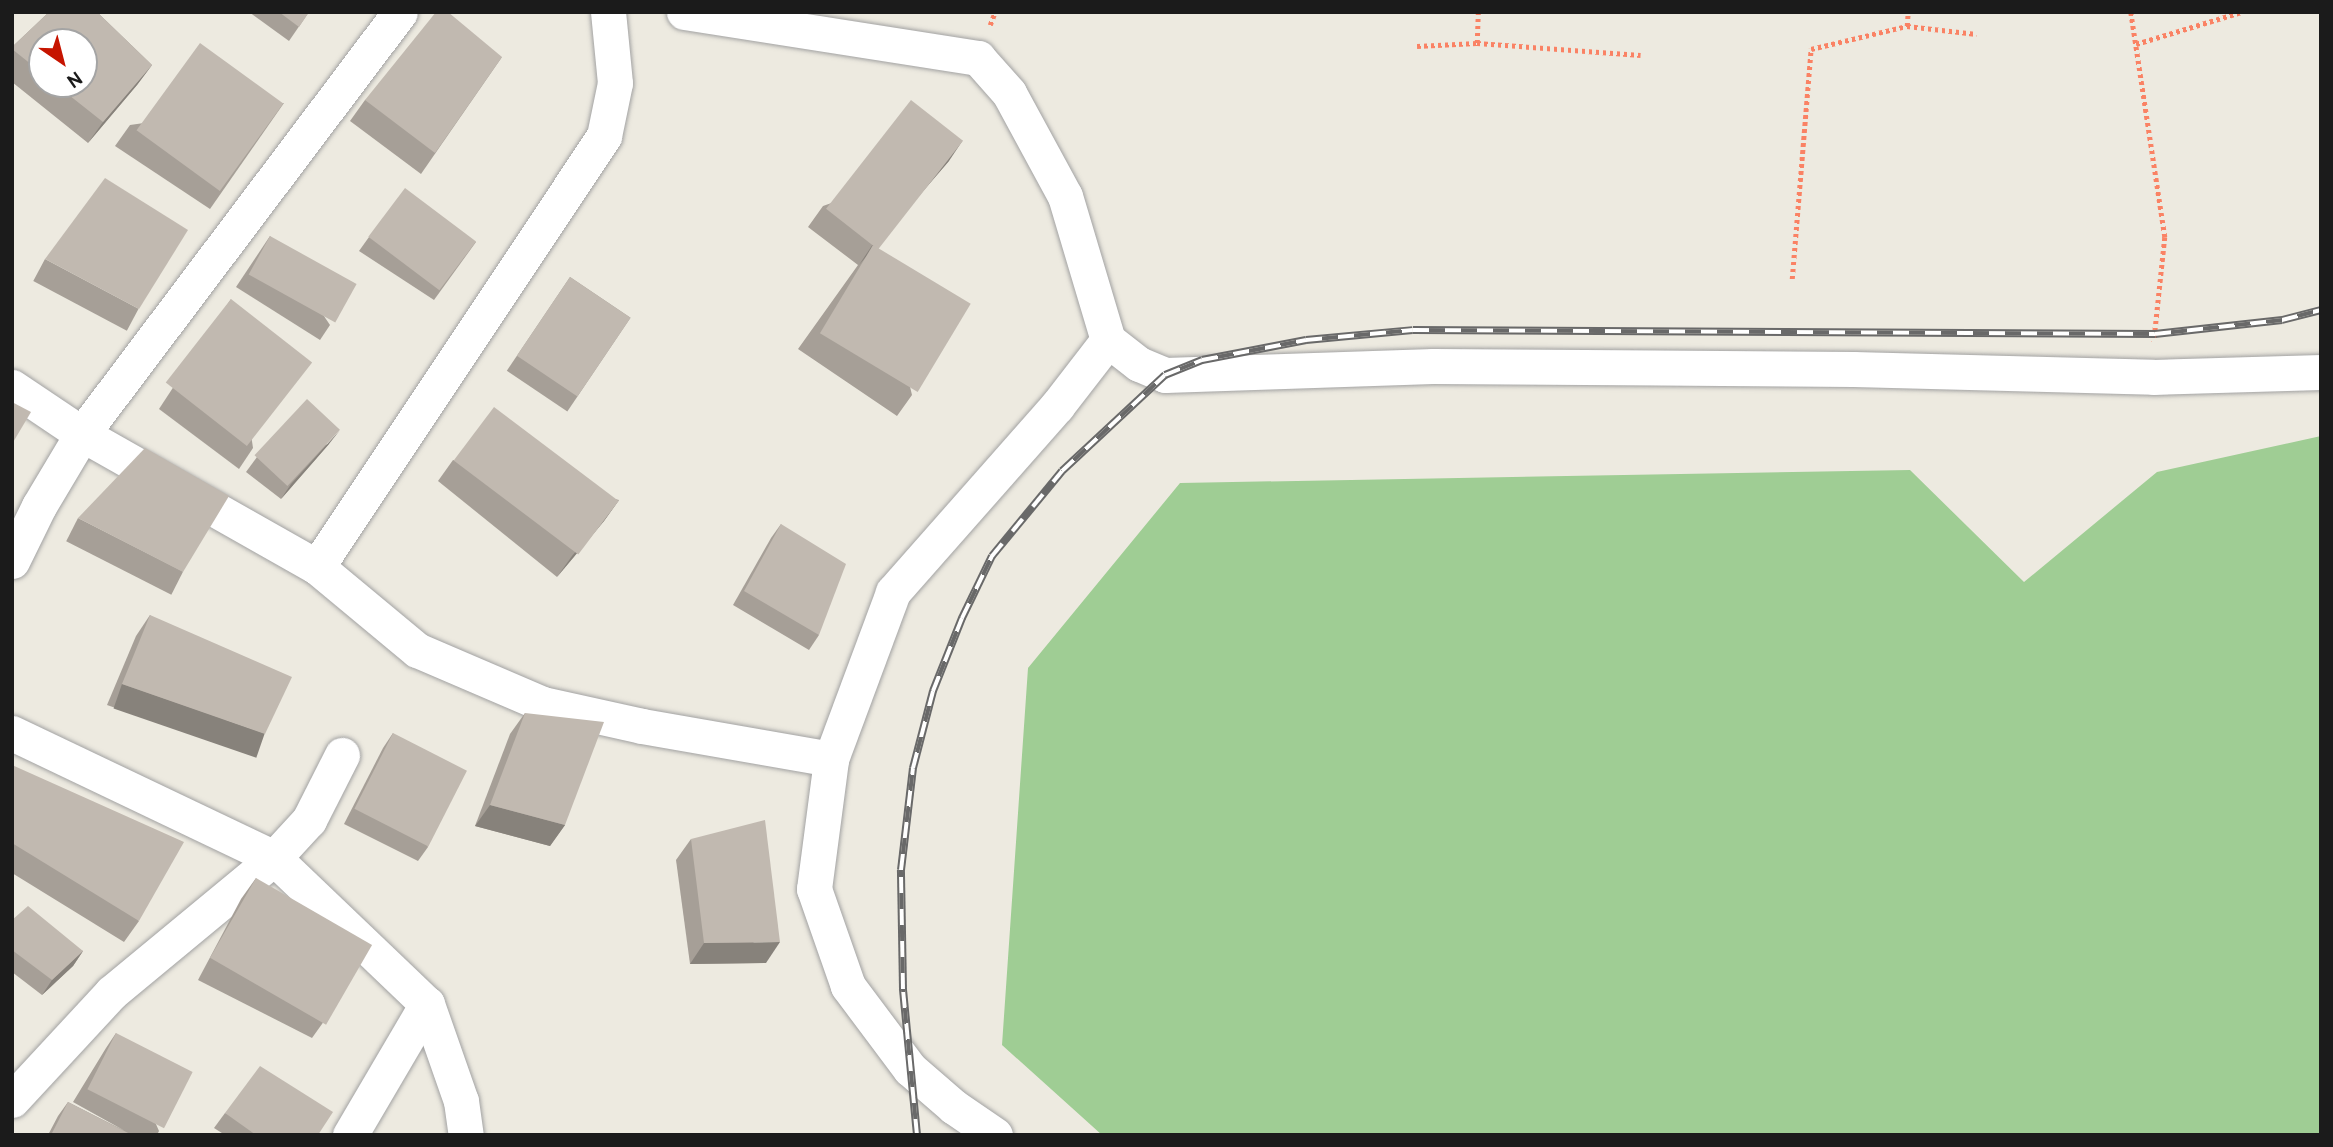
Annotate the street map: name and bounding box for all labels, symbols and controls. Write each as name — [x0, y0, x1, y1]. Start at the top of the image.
north arrow — [28, 28, 98, 98]
text: N — [61, 65, 86, 92]

